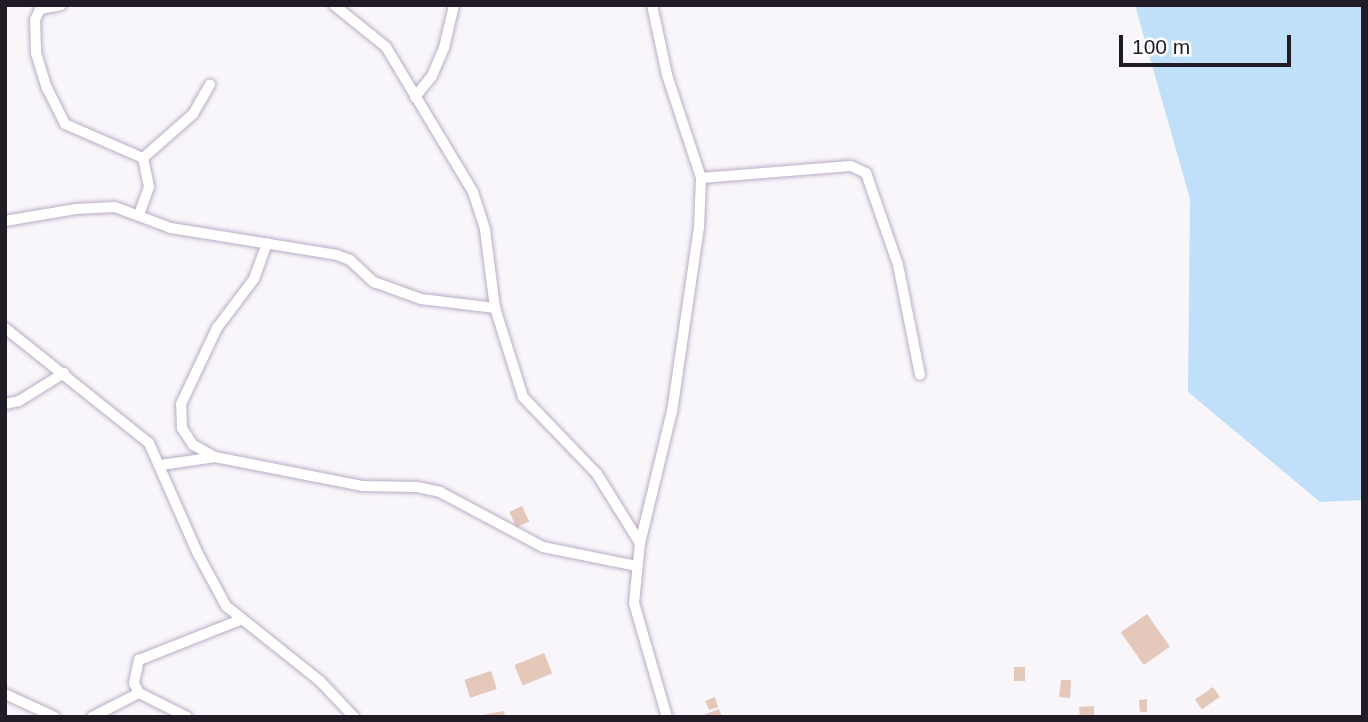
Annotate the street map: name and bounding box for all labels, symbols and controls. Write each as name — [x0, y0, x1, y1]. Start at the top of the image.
scale bar — [1123, 21, 1294, 65]
text: 100 m — [1132, 35, 1190, 58]

